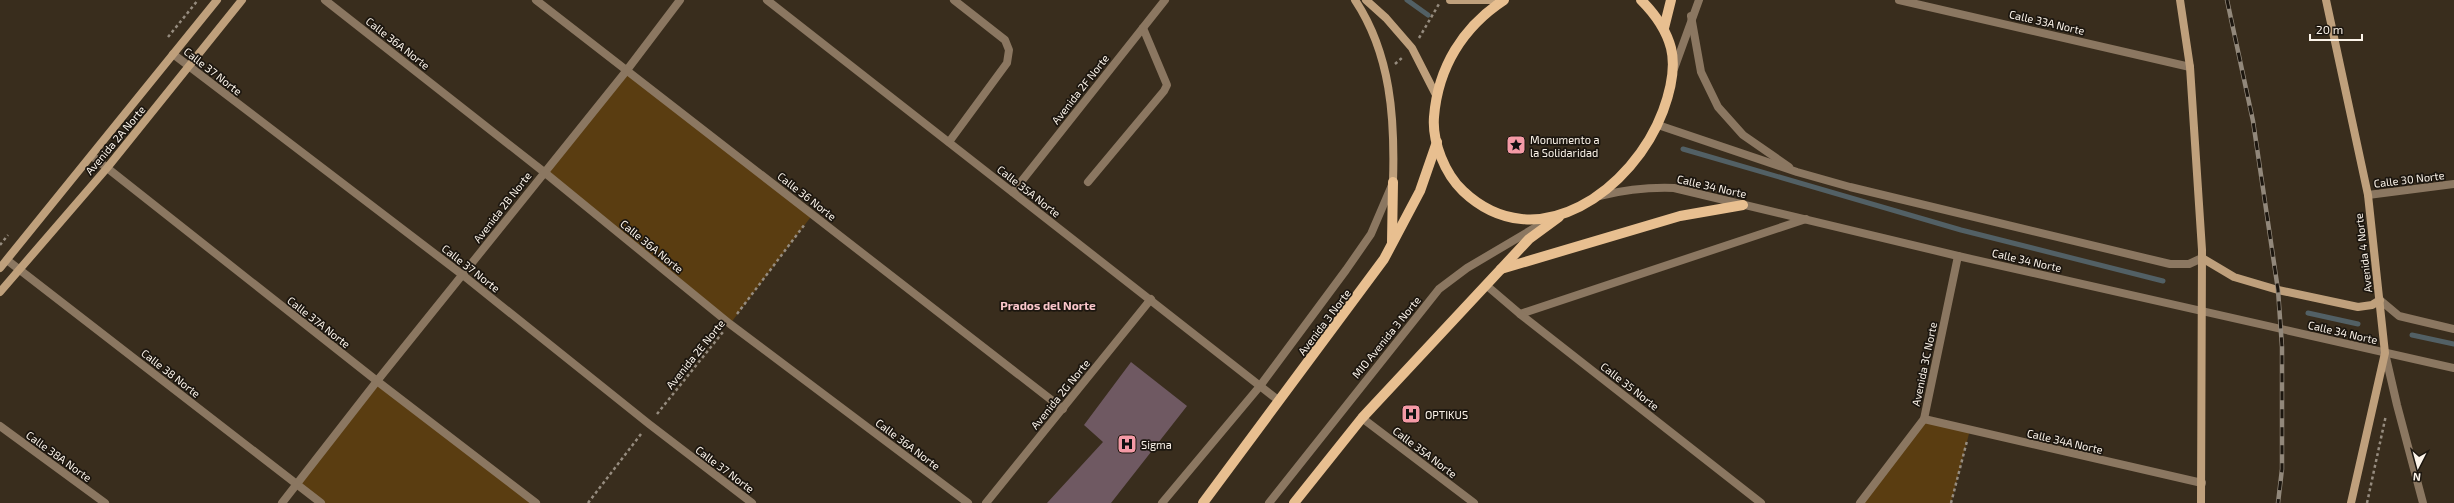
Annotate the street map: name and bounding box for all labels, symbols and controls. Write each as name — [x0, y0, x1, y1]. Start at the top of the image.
street label: Calle 33A Norte — [2008, 7, 2086, 37]
street label: Calle 36A Norte — [364, 14, 432, 72]
scale bar — [2310, 16, 2362, 42]
text: 20 m — [2316, 22, 2343, 36]
street label: Calle 37 Norte — [181, 44, 245, 98]
street label: Avenida 2F Norte — [1049, 51, 1111, 127]
street label: Avenida 2A Norte — [82, 103, 148, 177]
place label: Monumento a la Solidaridad — [1530, 133, 1599, 159]
place icon: Monumento a la Solidaridad — [1505, 134, 1527, 156]
street label: Calle 35A Norte — [995, 162, 1063, 220]
street label: Calle 30 Norte — [2373, 168, 2445, 190]
street label: Avenida 2B Norte — [470, 169, 534, 245]
street label: Calle 36 Norte — [775, 169, 839, 223]
street label: Calle 34 Norte — [1676, 172, 1748, 200]
street label: Avenida 4 Norte — [2352, 212, 2374, 293]
street label: Calle 36A Norte — [618, 217, 686, 275]
street label: Calle 37 Norte — [439, 241, 503, 295]
street label: Calle 34 Norte — [1991, 246, 2063, 274]
street label: Avenida 3 Norte — [1295, 286, 1353, 358]
street label: Calle 37A Norte — [285, 293, 353, 351]
street label: MIO Avenida 3 Norte — [1349, 293, 1423, 380]
district label: Prados del Norte — [1000, 298, 1096, 312]
street label: Avenida 2E Norte — [663, 317, 727, 391]
street label: Calle 34 Norte — [2307, 318, 2379, 346]
street label: Avenida 3C Norte — [1909, 321, 1939, 407]
street label: Calle 38 Norte — [139, 346, 203, 400]
street label: Avenida 2G Norte — [1028, 356, 1092, 432]
street label: Calle 35 Norte — [1598, 359, 1662, 413]
hospital icon: OPTIKUS — [1400, 403, 1422, 425]
place label: OPTIKUS — [1425, 408, 1468, 421]
street label: Calle 36A Norte — [873, 416, 943, 472]
street label: Calle 35A Norte — [1390, 424, 1460, 480]
street label: Calle 34A Norte — [2026, 426, 2104, 456]
street label: Calle 38A Norte — [24, 428, 94, 484]
hospital icon: Sigma — [1116, 433, 1138, 455]
place label: Sigma — [1141, 438, 1172, 451]
street label: Calle 37 Norte — [693, 443, 757, 495]
north arrow — [2398, 447, 2438, 487]
text: N — [2412, 471, 2422, 484]

